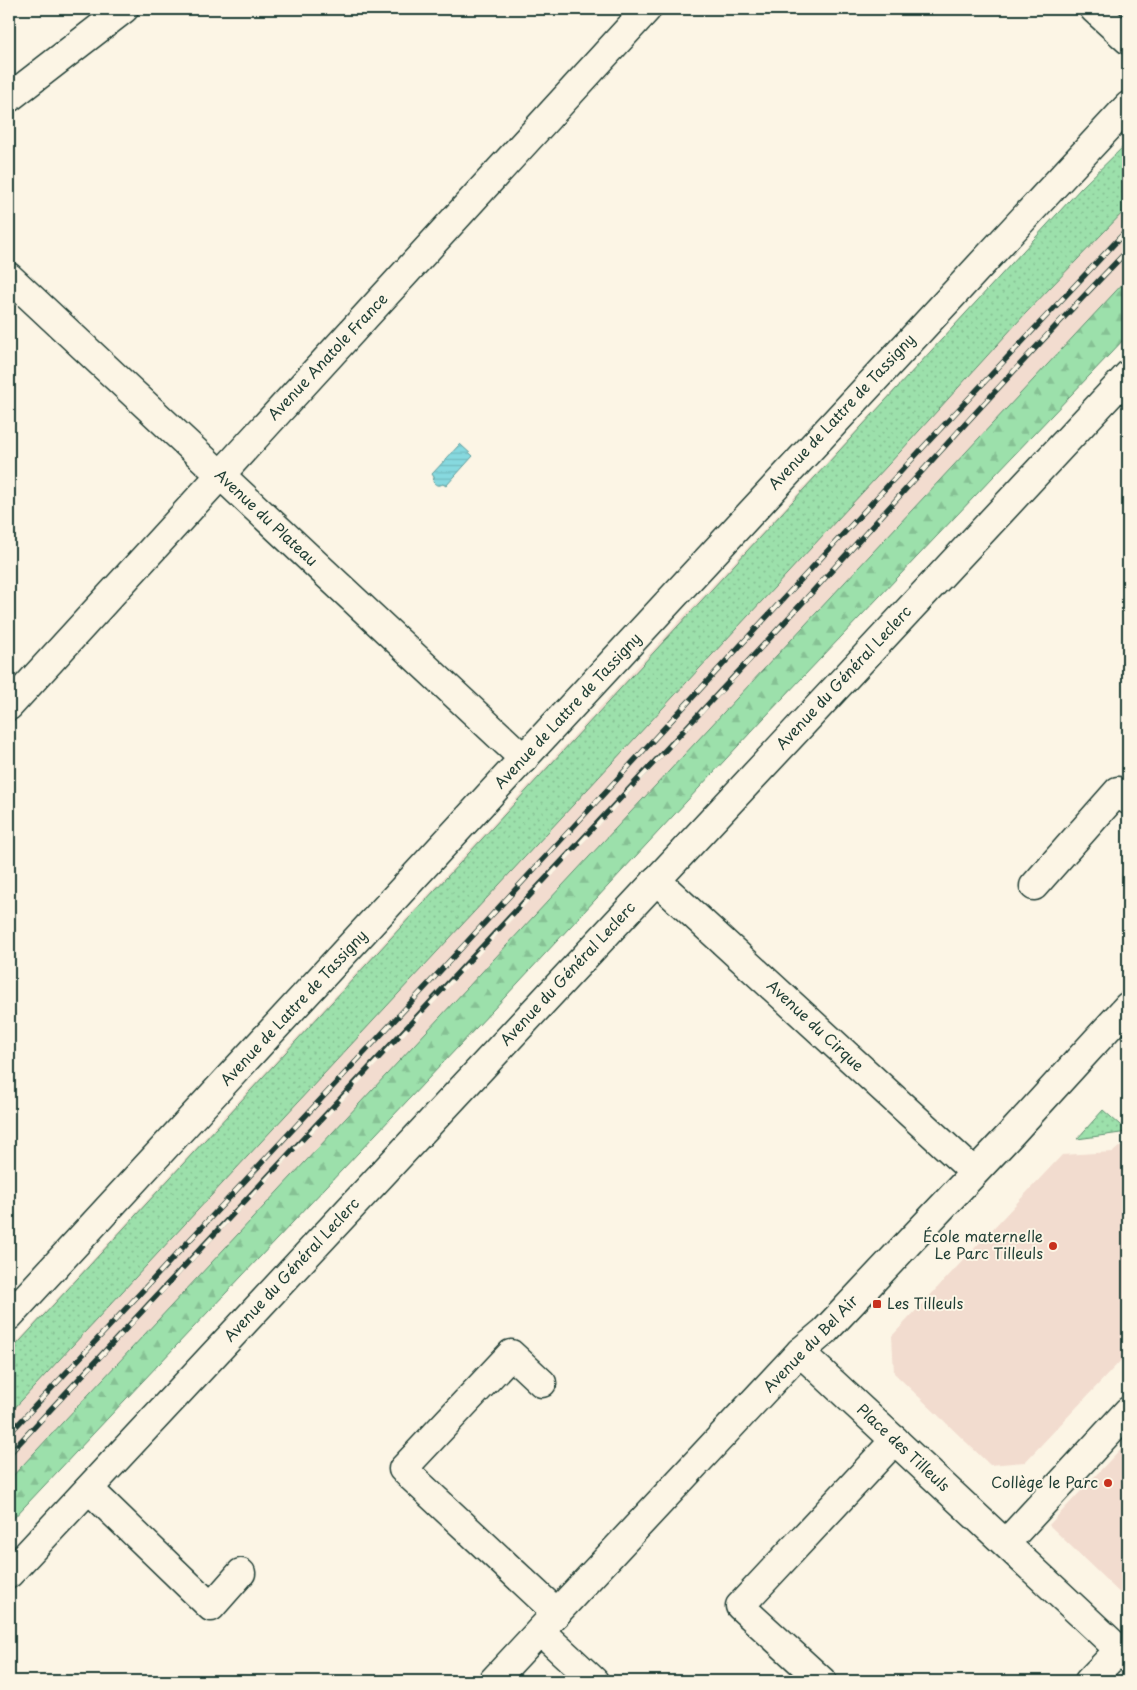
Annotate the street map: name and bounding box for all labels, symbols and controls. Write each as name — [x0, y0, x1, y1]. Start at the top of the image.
street label: Avenue Anatole France — [262, 287, 392, 425]
street label: Avenue de Lattre de Tassigny — [762, 328, 920, 494]
street label: Avenue du Plateau — [210, 463, 324, 571]
street label: Avenue du Général Leclerc — [770, 600, 916, 754]
street label: Avenue de Lattre de Tassigny — [488, 627, 646, 793]
street label: Avenue du Général Leclerc — [494, 896, 640, 1050]
street label: Avenue de Lattre de Tassigny — [214, 924, 372, 1090]
street label: Avenue du Cirque — [762, 974, 870, 1076]
street label: Avenue du Général Leclerc — [218, 1192, 364, 1346]
place label: École maternelle Le Parc Tilleuls — [923, 1224, 1043, 1264]
marker: École maternelle Le Parc Tilleuls — [1047, 1240, 1059, 1252]
street label: Avenue du Bel Air — [757, 1289, 863, 1397]
place label: Les Tilleuls — [887, 1291, 963, 1314]
marker: Les Tilleuls — [871, 1298, 883, 1310]
street label: Place des Tilleuls — [852, 1398, 956, 1496]
place label: Collège le Parc — [991, 1470, 1098, 1493]
marker: Collège le Parc — [1102, 1477, 1114, 1489]

